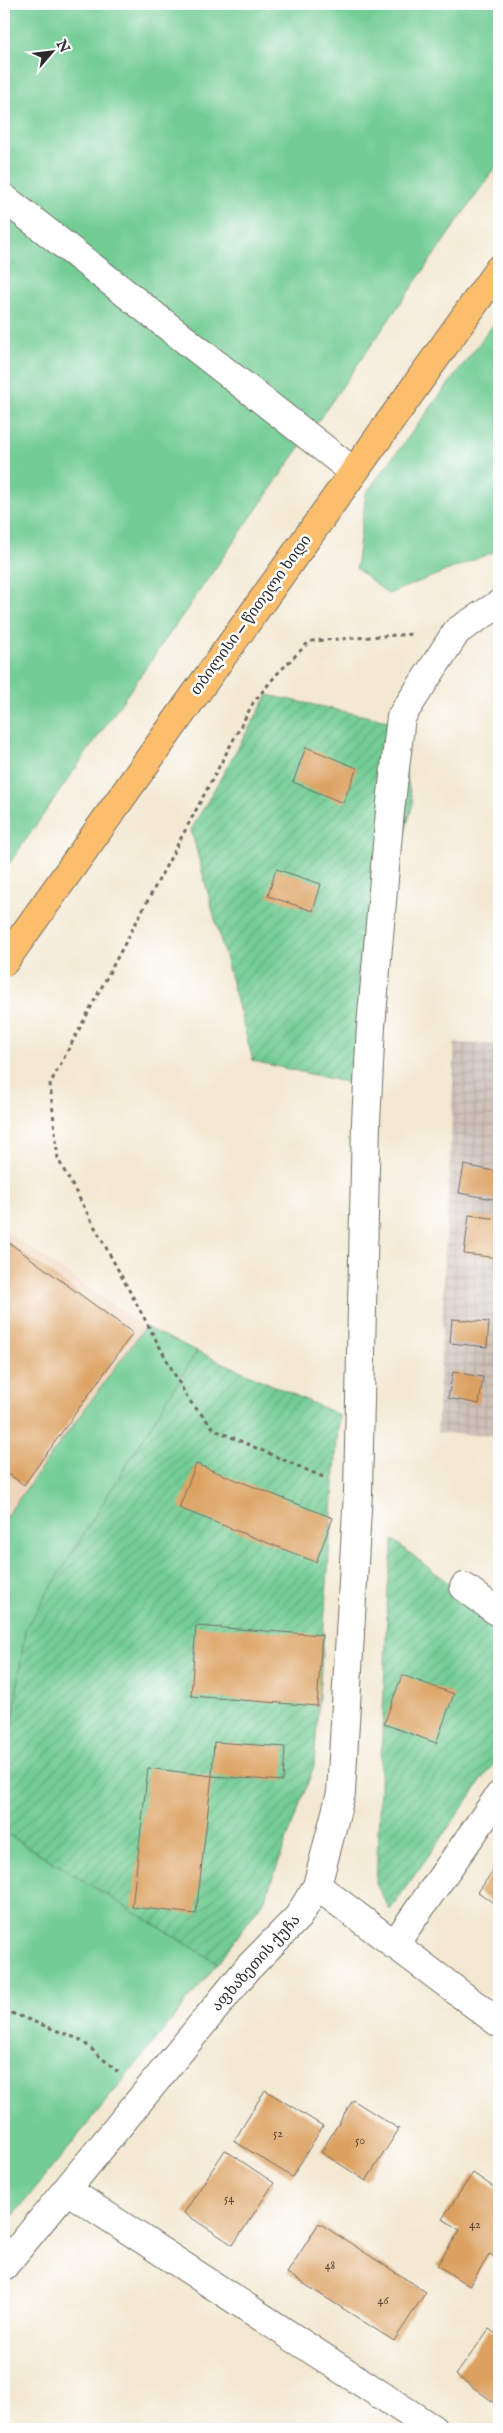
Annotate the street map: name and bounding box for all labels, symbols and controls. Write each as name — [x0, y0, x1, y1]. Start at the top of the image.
north arrow — [28, 28, 78, 78]
text: N — [51, 36, 73, 56]
street label: თბილისი — წითელი ხიდი — [186, 531, 316, 699]
street label: აფხაზეთის ქუჩა — [208, 1911, 304, 2015]
house number: 52 — [273, 2126, 283, 2141]
house number: 50 — [355, 2133, 365, 2148]
house number: 54 — [224, 2191, 234, 2206]
house number: 42 — [469, 2217, 481, 2232]
house number: 48 — [325, 2258, 336, 2273]
house number: 46 — [378, 2293, 389, 2308]

